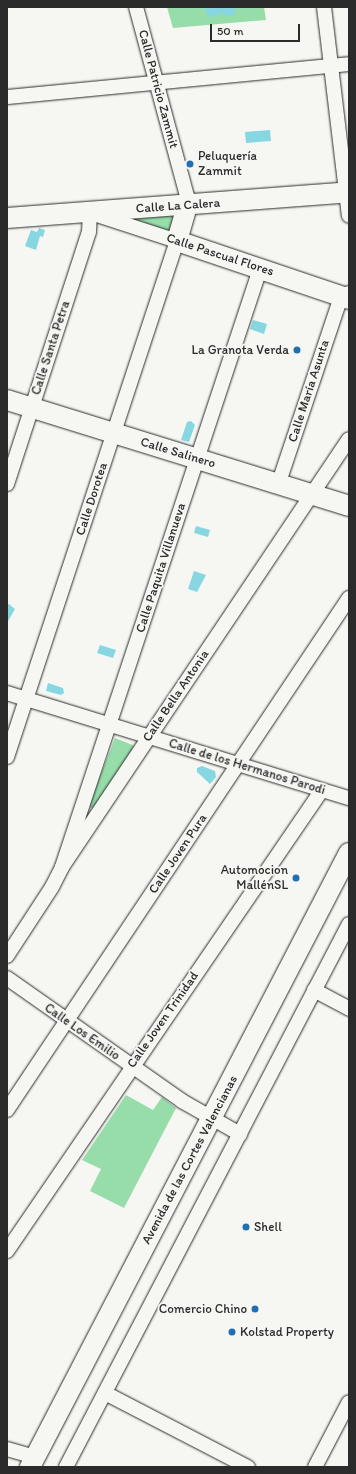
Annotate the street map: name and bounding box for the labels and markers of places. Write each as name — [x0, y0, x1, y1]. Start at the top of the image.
place label: Peluquería Zammit — [198, 149, 257, 180]
marker: Peluquería Zammit — [185, 159, 195, 169]
place label: La Granota Verda — [192, 342, 289, 358]
marker: La Granota Verda — [292, 345, 302, 355]
place label: Automocion MallénSL — [221, 863, 288, 894]
marker: Automocion MallénSL — [291, 873, 301, 883]
place label: Shell — [254, 1219, 282, 1235]
marker: Shell — [241, 1222, 251, 1232]
place label: Comercio Chino — [159, 1301, 247, 1317]
marker: Comercio Chino — [250, 1304, 260, 1314]
place label: Kolstad Property — [240, 1324, 334, 1340]
marker: Kolstad Property — [227, 1327, 237, 1337]

